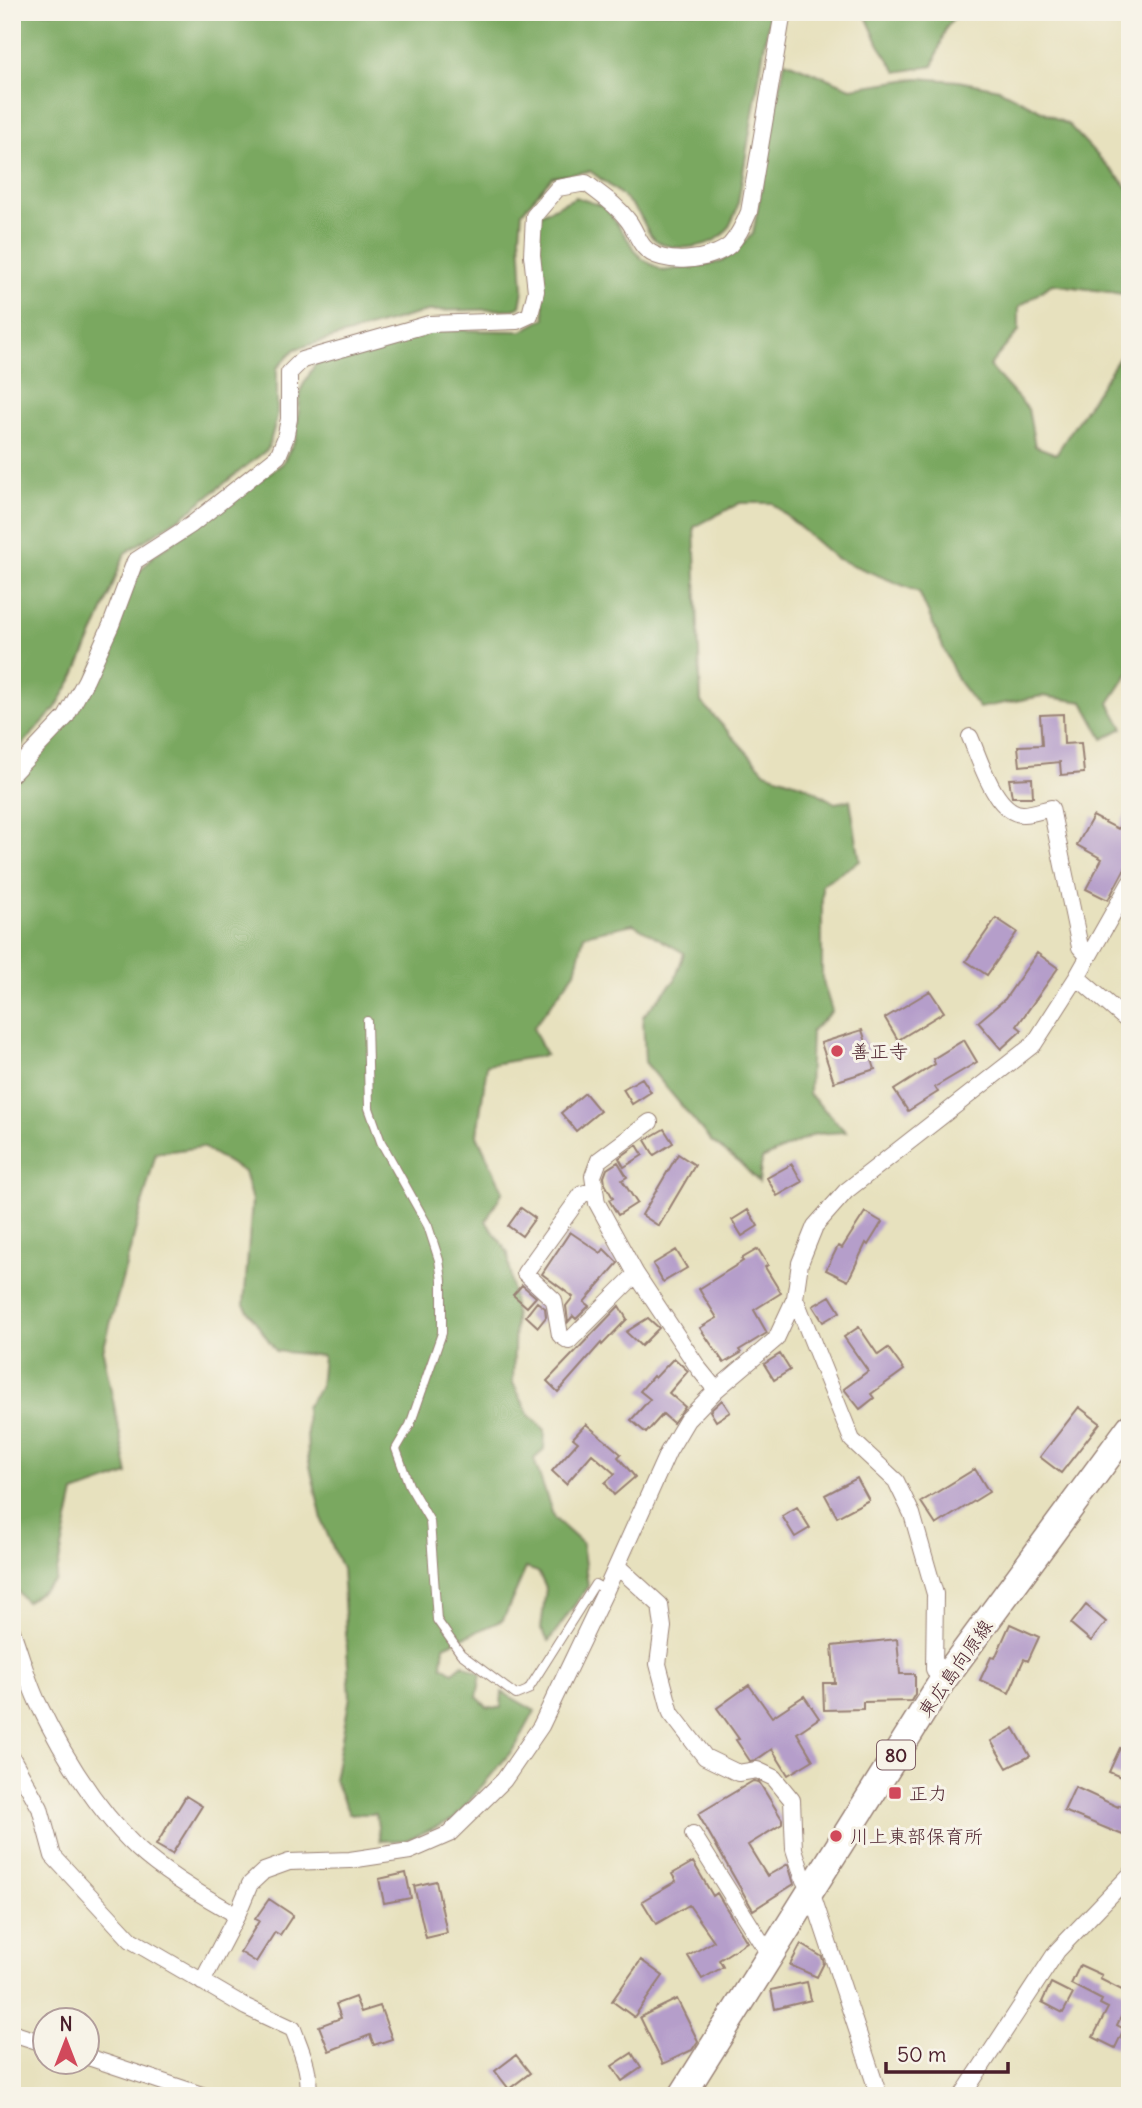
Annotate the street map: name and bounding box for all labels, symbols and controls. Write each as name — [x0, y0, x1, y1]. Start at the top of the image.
place label: 善正寺 — [851, 1039, 908, 1063]
marker: 善正寺 — [829, 1043, 845, 1059]
street label: 東広島向原線 — [912, 1614, 998, 1722]
road number: 80 — [877, 1740, 915, 1770]
place label: 正力 — [909, 1781, 947, 1805]
marker: 正力 — [887, 1785, 903, 1801]
place label: 川上東部保育所 — [850, 1824, 983, 1848]
marker: 川上東部保育所 — [828, 1828, 844, 1844]
north arrow — [32, 2007, 102, 2076]
text: N — [59, 2012, 73, 2036]
scale bar — [886, 2031, 1009, 2075]
text: 50 m — [897, 2041, 946, 2068]

